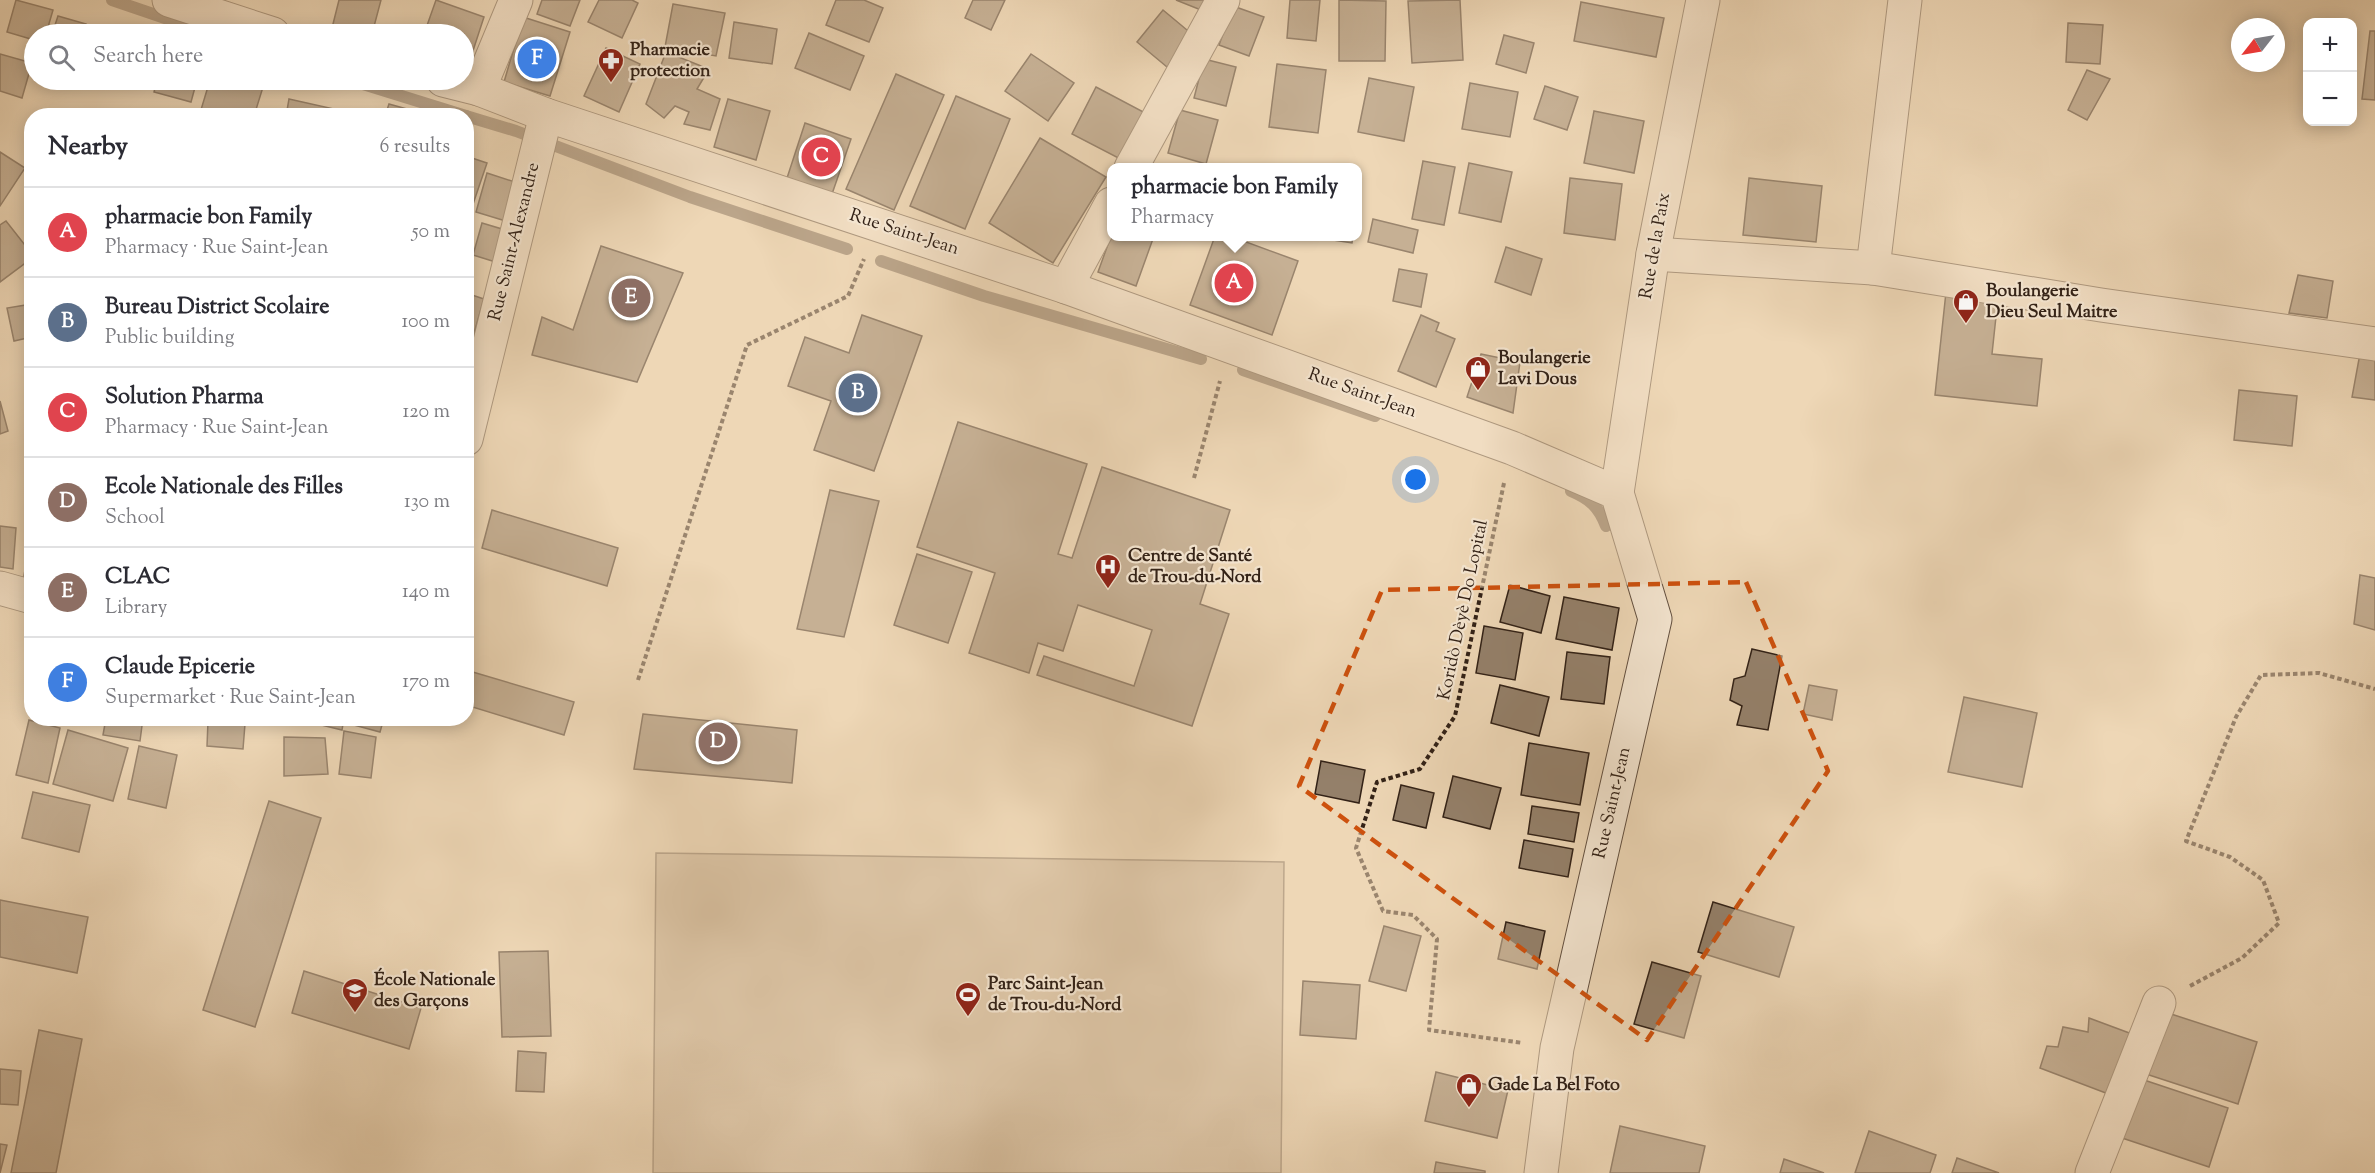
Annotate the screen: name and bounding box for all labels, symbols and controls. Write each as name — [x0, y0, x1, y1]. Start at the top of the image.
north arrow — [2231, 18, 2285, 72]
map controls — [2303, 18, 2357, 126]
button: + — [2303, 18, 2357, 72]
search box — [24, 24, 474, 90]
pin: F — [518, 36, 556, 82]
place label: Pharmacie protection — [630, 38, 711, 85]
icon: search — [45, 41, 78, 74]
text: Search here — [93, 41, 203, 73]
pharmacy icon: Pharmacie protection — [596, 46, 626, 84]
button: − — [2303, 72, 2357, 126]
text: Nearby — [48, 129, 128, 166]
text: 6 results — [380, 133, 450, 162]
pin: C — [802, 134, 840, 180]
street label: Rue Saint-Alexandre — [483, 160, 547, 324]
popup — [1107, 163, 1362, 241]
text: pharmacie bon Family — [1131, 172, 1338, 204]
street label: Rue de la Paix — [1634, 191, 1678, 301]
text: pharmacie bon Family — [105, 202, 312, 234]
street label: Rue Saint-Jean — [846, 203, 963, 263]
text: Pharmacy — [1131, 204, 1214, 233]
text: A — [59, 218, 76, 247]
text: 50 m — [412, 218, 450, 247]
text: Pharmacy · Rue Saint-Jean — [105, 234, 328, 263]
pin: A — [1214, 260, 1254, 306]
pin: E — [612, 276, 650, 320]
place label: Boulangerie Dieu Seul Maitre — [1986, 279, 2118, 326]
shop icon: Boulangerie Dieu Seul Maitre — [1951, 287, 1981, 325]
text: Bureau District Scolaire — [105, 292, 329, 324]
text: B — [61, 308, 74, 337]
text: 100 m — [401, 308, 450, 337]
text: Public building — [105, 324, 235, 353]
place label: Boulangerie Lavi Dous — [1498, 346, 1591, 393]
shop icon: Boulangerie Lavi Dous — [1463, 354, 1493, 392]
street label: Rue Saint-Jean — [1304, 362, 1420, 426]
pin: B — [838, 370, 878, 416]
text: Solution Pharma — [105, 382, 264, 414]
text: C — [59, 398, 76, 427]
text: 120 m — [402, 398, 450, 427]
text: Pharmacy · Rue Saint-Jean — [105, 414, 328, 443]
your location — [1401, 465, 1430, 494]
text: Ecole Nationale des Filles — [105, 472, 343, 504]
text: D — [60, 488, 75, 517]
text: 130 m — [404, 488, 450, 517]
text: School — [105, 504, 165, 533]
street label: Koridò Dèyè Do Lopital — [1432, 517, 1496, 703]
place label: Centre de Santé de Trou-du-Nord — [1128, 544, 1262, 591]
hospital icon: Centre de Santé de Trou-du-Nord — [1093, 552, 1123, 590]
text: CLAC — [105, 562, 171, 594]
text: E — [61, 578, 74, 607]
text: 140 m — [402, 578, 450, 607]
text: Library — [105, 594, 167, 623]
text: Claude Epicerie — [105, 652, 255, 684]
text: F — [62, 668, 73, 697]
text: 170 m — [402, 668, 450, 697]
text: Supermarket · Rue Saint-Jean — [105, 684, 356, 713]
pin: D — [698, 720, 738, 764]
street label: Rue Saint-Jean — [1588, 744, 1639, 861]
place label: École Nationale des Garçons — [374, 967, 496, 1015]
place label: Parc Saint-Jean de Trou-du-Nord — [988, 972, 1122, 1019]
school or university icon: École Nationale des Garçons — [340, 976, 370, 1014]
sports icon: Parc Saint-Jean de Trou-du-Nord — [953, 980, 983, 1018]
shop icon: Gade La Bel Foto — [1454, 1071, 1484, 1109]
place label: Gade La Bel Foto — [1488, 1073, 1620, 1099]

